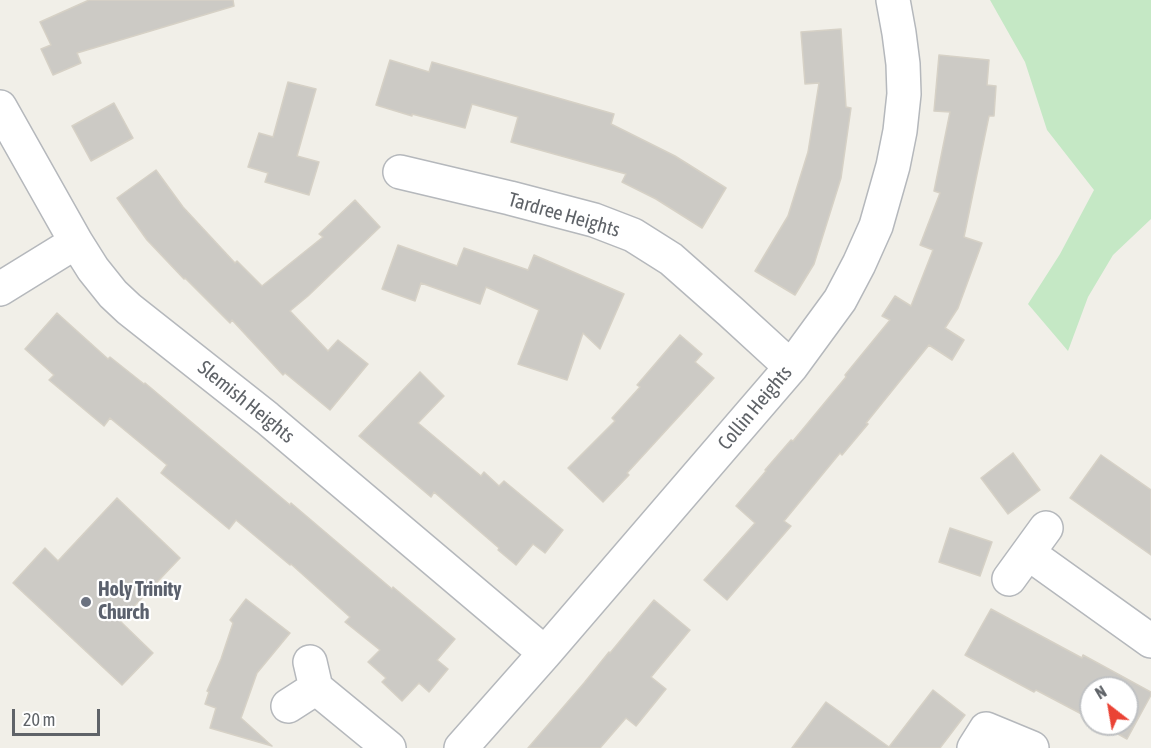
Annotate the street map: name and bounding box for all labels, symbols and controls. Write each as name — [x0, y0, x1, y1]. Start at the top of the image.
street label: Tardree Heights — [505, 188, 623, 242]
street label: Slemish Heights — [193, 356, 299, 448]
street label: Collin Heights — [713, 361, 797, 455]
place label: Holy Trinity Church — [98, 578, 181, 625]
marker: Holy Trinity Church — [79, 595, 93, 609]
north arrow — [1079, 676, 1139, 736]
text: N — [1092, 682, 1109, 702]
scale bar — [15, 697, 104, 735]
text: 20 m — [23, 709, 55, 730]

